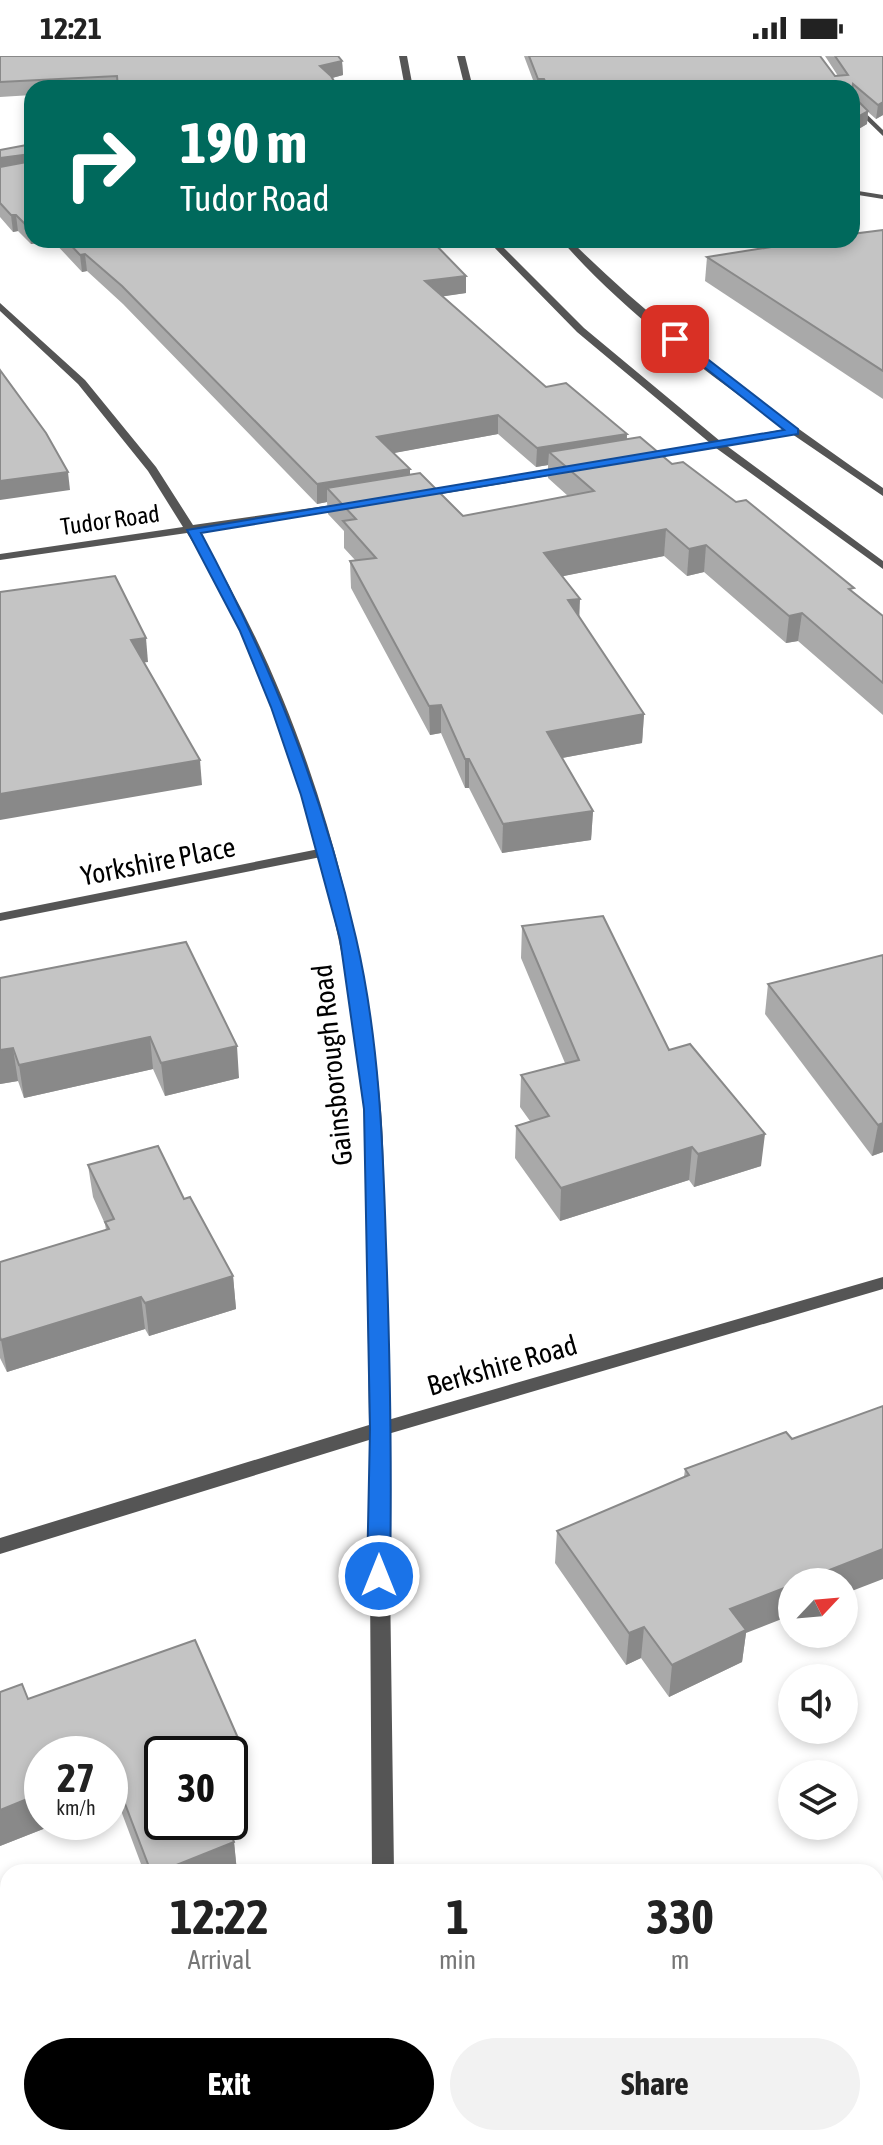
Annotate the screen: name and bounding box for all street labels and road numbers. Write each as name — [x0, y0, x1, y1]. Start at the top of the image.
street label: Tudor Road — [59, 500, 161, 540]
street label: Yorkshire Place — [78, 830, 238, 892]
street label: Gainsborough Road — [306, 963, 358, 1167]
street label: Berkshire Road — [423, 1328, 581, 1402]

